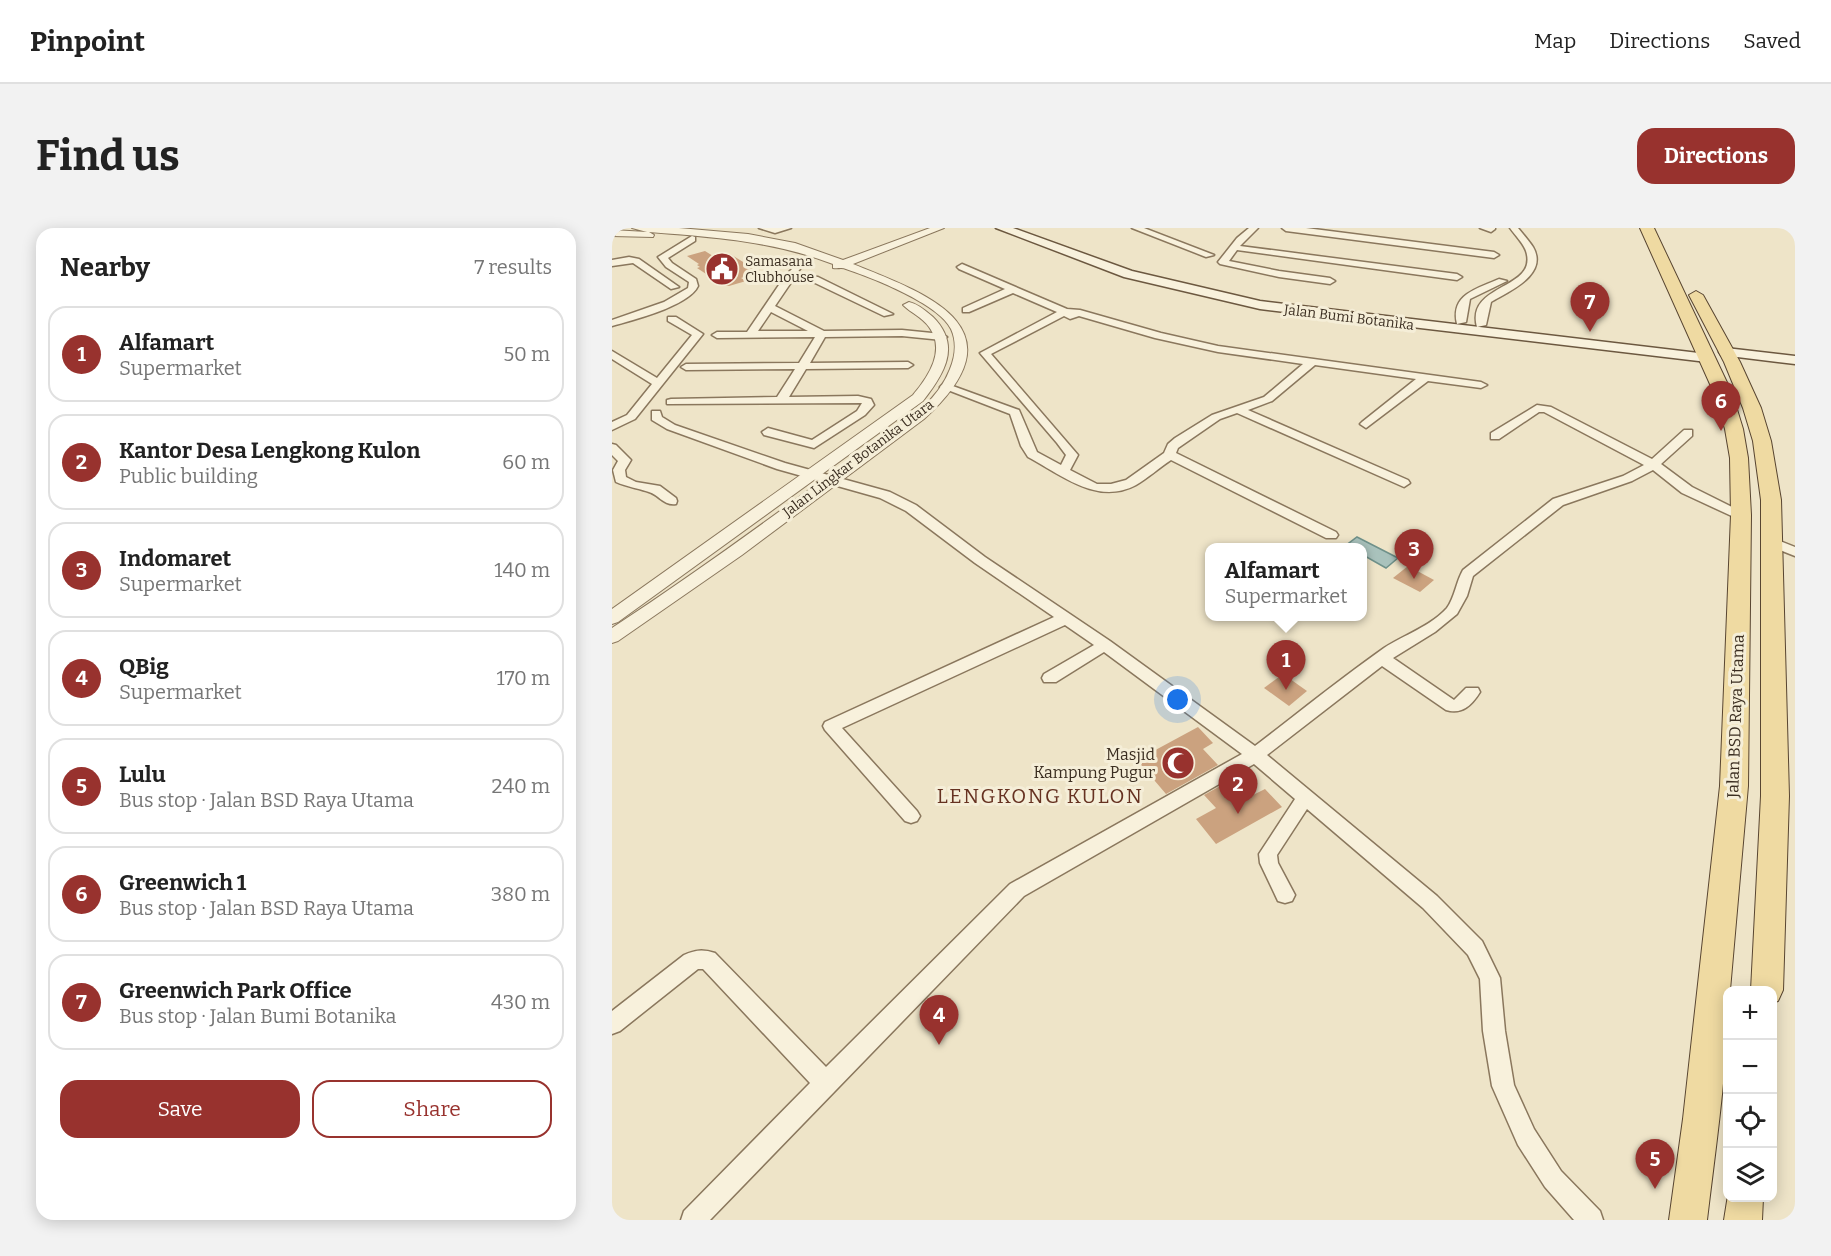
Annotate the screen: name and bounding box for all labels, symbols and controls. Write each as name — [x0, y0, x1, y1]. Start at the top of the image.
text: Pinpoint — [30, 25, 145, 58]
text: Map — [1534, 28, 1576, 54]
text: Directions — [1609, 28, 1710, 54]
text: Saved — [1743, 28, 1801, 54]
button: Directions — [1637, 128, 1795, 184]
text: Find us — [36, 131, 180, 181]
public building icon: Samasana Clubhouse — [704, 251, 740, 287]
text: Nearby — [60, 252, 150, 283]
place label: Samasana Clubhouse — [745, 253, 814, 286]
text: 7 results — [474, 255, 552, 279]
pin: 7 — [1570, 282, 1610, 332]
street label: Jalan Bumi Botanika — [1282, 301, 1415, 334]
text: Alfamart — [119, 329, 214, 356]
text: 1 — [77, 342, 86, 366]
text: 50 m — [503, 342, 550, 366]
text: Supermarket — [119, 356, 242, 380]
pin: 6 — [1702, 382, 1740, 431]
street label: Jalan Lingkar Botanika Utara — [779, 396, 937, 521]
text: Kantor Desa Lengkong Kulon — [119, 437, 420, 464]
text: 2 — [76, 450, 87, 474]
text: 60 m — [502, 450, 550, 474]
text: Public building — [119, 464, 258, 488]
pin: 3 — [1394, 530, 1434, 579]
popup — [1205, 543, 1367, 621]
text: Indomaret — [119, 545, 231, 572]
text: Alfamart — [1225, 557, 1320, 584]
text: 3 — [76, 558, 87, 582]
text: 140 m — [494, 558, 550, 582]
text: Supermarket — [119, 572, 242, 596]
text: Supermarket — [1225, 584, 1347, 608]
street label: Jalan BSD Raya Utama — [1723, 634, 1748, 799]
pin: 1 — [1266, 640, 1306, 690]
text: QBig — [119, 653, 169, 680]
text: 4 — [75, 666, 88, 690]
text: 170 m — [497, 666, 550, 690]
text: Supermarket — [119, 680, 242, 704]
your location — [1163, 685, 1192, 714]
place label: Masjid Kampung Pugur — [1033, 745, 1156, 782]
mosque icon: Masjid Kampung Pugur — [1160, 745, 1196, 781]
text: Lulu — [119, 761, 166, 788]
pin: 2 — [1218, 764, 1258, 814]
text: 5 — [76, 774, 87, 798]
text: 240 m — [492, 774, 550, 798]
district label: LENGKONG KULON — [937, 784, 1143, 808]
text: Bus stop · Jalan BSD Raya Utama — [119, 788, 414, 812]
text: Greenwich 1 — [119, 869, 246, 896]
text: 6 — [76, 882, 87, 906]
text: 380 m — [491, 882, 550, 906]
text: Bus stop · Jalan BSD Raya Utama — [119, 896, 414, 920]
text: Greenwich Park Office — [119, 977, 352, 1004]
map controls — [1723, 986, 1777, 1202]
button: + — [1723, 986, 1777, 1040]
text: 7 — [76, 990, 87, 1014]
text: 430 m — [491, 990, 550, 1014]
pin: 4 — [920, 996, 958, 1045]
text: Bus stop · Jalan Bumi Botanika — [119, 1004, 396, 1028]
button: − — [1723, 1040, 1777, 1094]
button: Save — [60, 1080, 300, 1138]
button: Share — [312, 1080, 552, 1138]
button: locate — [1723, 1094, 1777, 1148]
pin: 5 — [1636, 1140, 1674, 1189]
button: layers — [1723, 1148, 1777, 1202]

